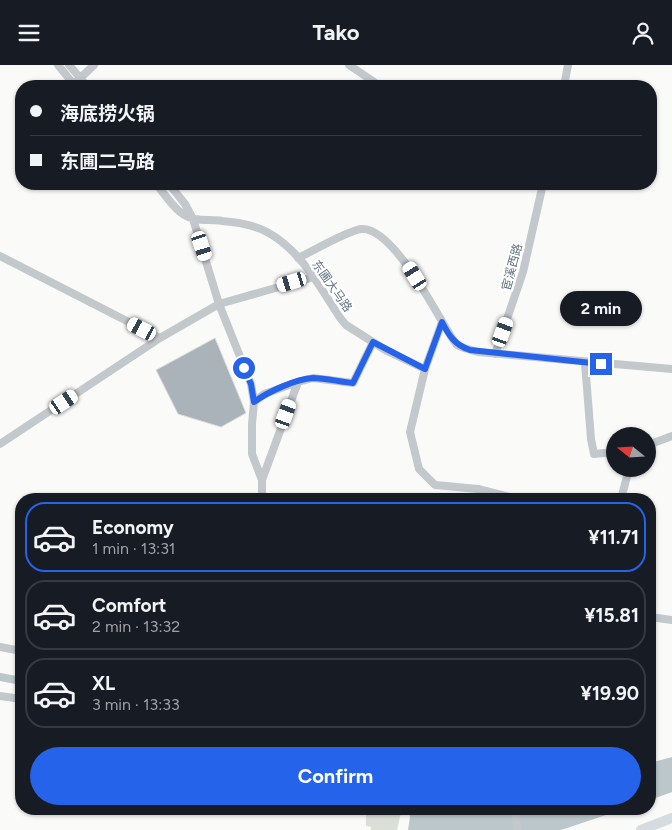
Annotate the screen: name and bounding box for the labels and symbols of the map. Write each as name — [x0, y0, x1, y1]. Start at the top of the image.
car — [190, 229, 213, 263]
street label: 宦溪西路 — [499, 242, 525, 292]
street label: 东圃大马路 — [309, 257, 355, 315]
car — [400, 259, 429, 293]
car — [275, 270, 308, 294]
callout: 2 min — [560, 291, 642, 327]
car — [125, 315, 158, 343]
car — [490, 315, 515, 349]
route end — [590, 353, 612, 375]
route start — [233, 357, 255, 379]
car — [47, 387, 80, 417]
car — [273, 397, 298, 431]
north arrow — [606, 427, 656, 477]

